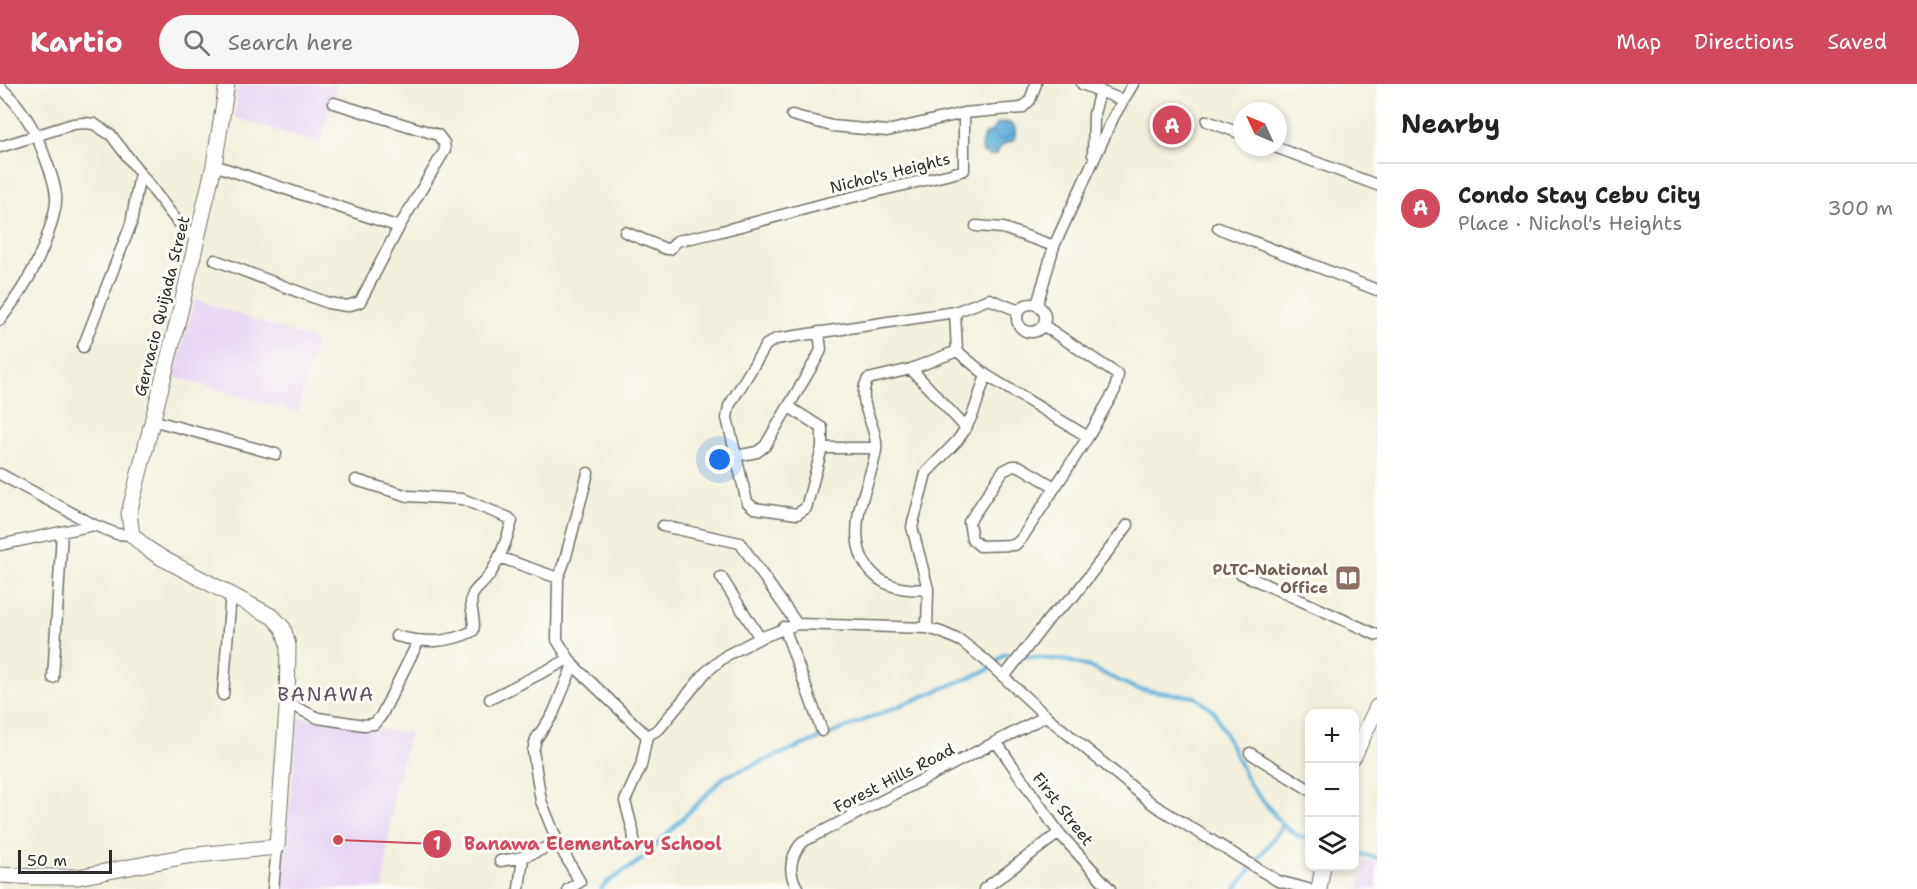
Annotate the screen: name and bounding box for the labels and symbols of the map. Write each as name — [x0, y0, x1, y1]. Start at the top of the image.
pin: A — [1152, 102, 1192, 147]
north arrow — [1233, 102, 1287, 156]
street label: Nichol's Heights — [828, 148, 952, 198]
street label: Gervacio Quijada Street — [129, 214, 195, 398]
your location — [705, 445, 734, 474]
place label: PLTC-National Office — [1212, 559, 1328, 598]
library icon: PLTC-National Office — [1333, 563, 1363, 593]
district label: BANAWA — [277, 681, 375, 707]
street label: Forest Hills Road — [830, 739, 958, 817]
street label: First Street — [1028, 768, 1098, 850]
callout: Banawa Elementary School — [422, 826, 733, 862]
text: 1 — [433, 832, 441, 856]
text: Banawa Elementary School — [464, 832, 722, 856]
scale bar — [18, 847, 112, 874]

